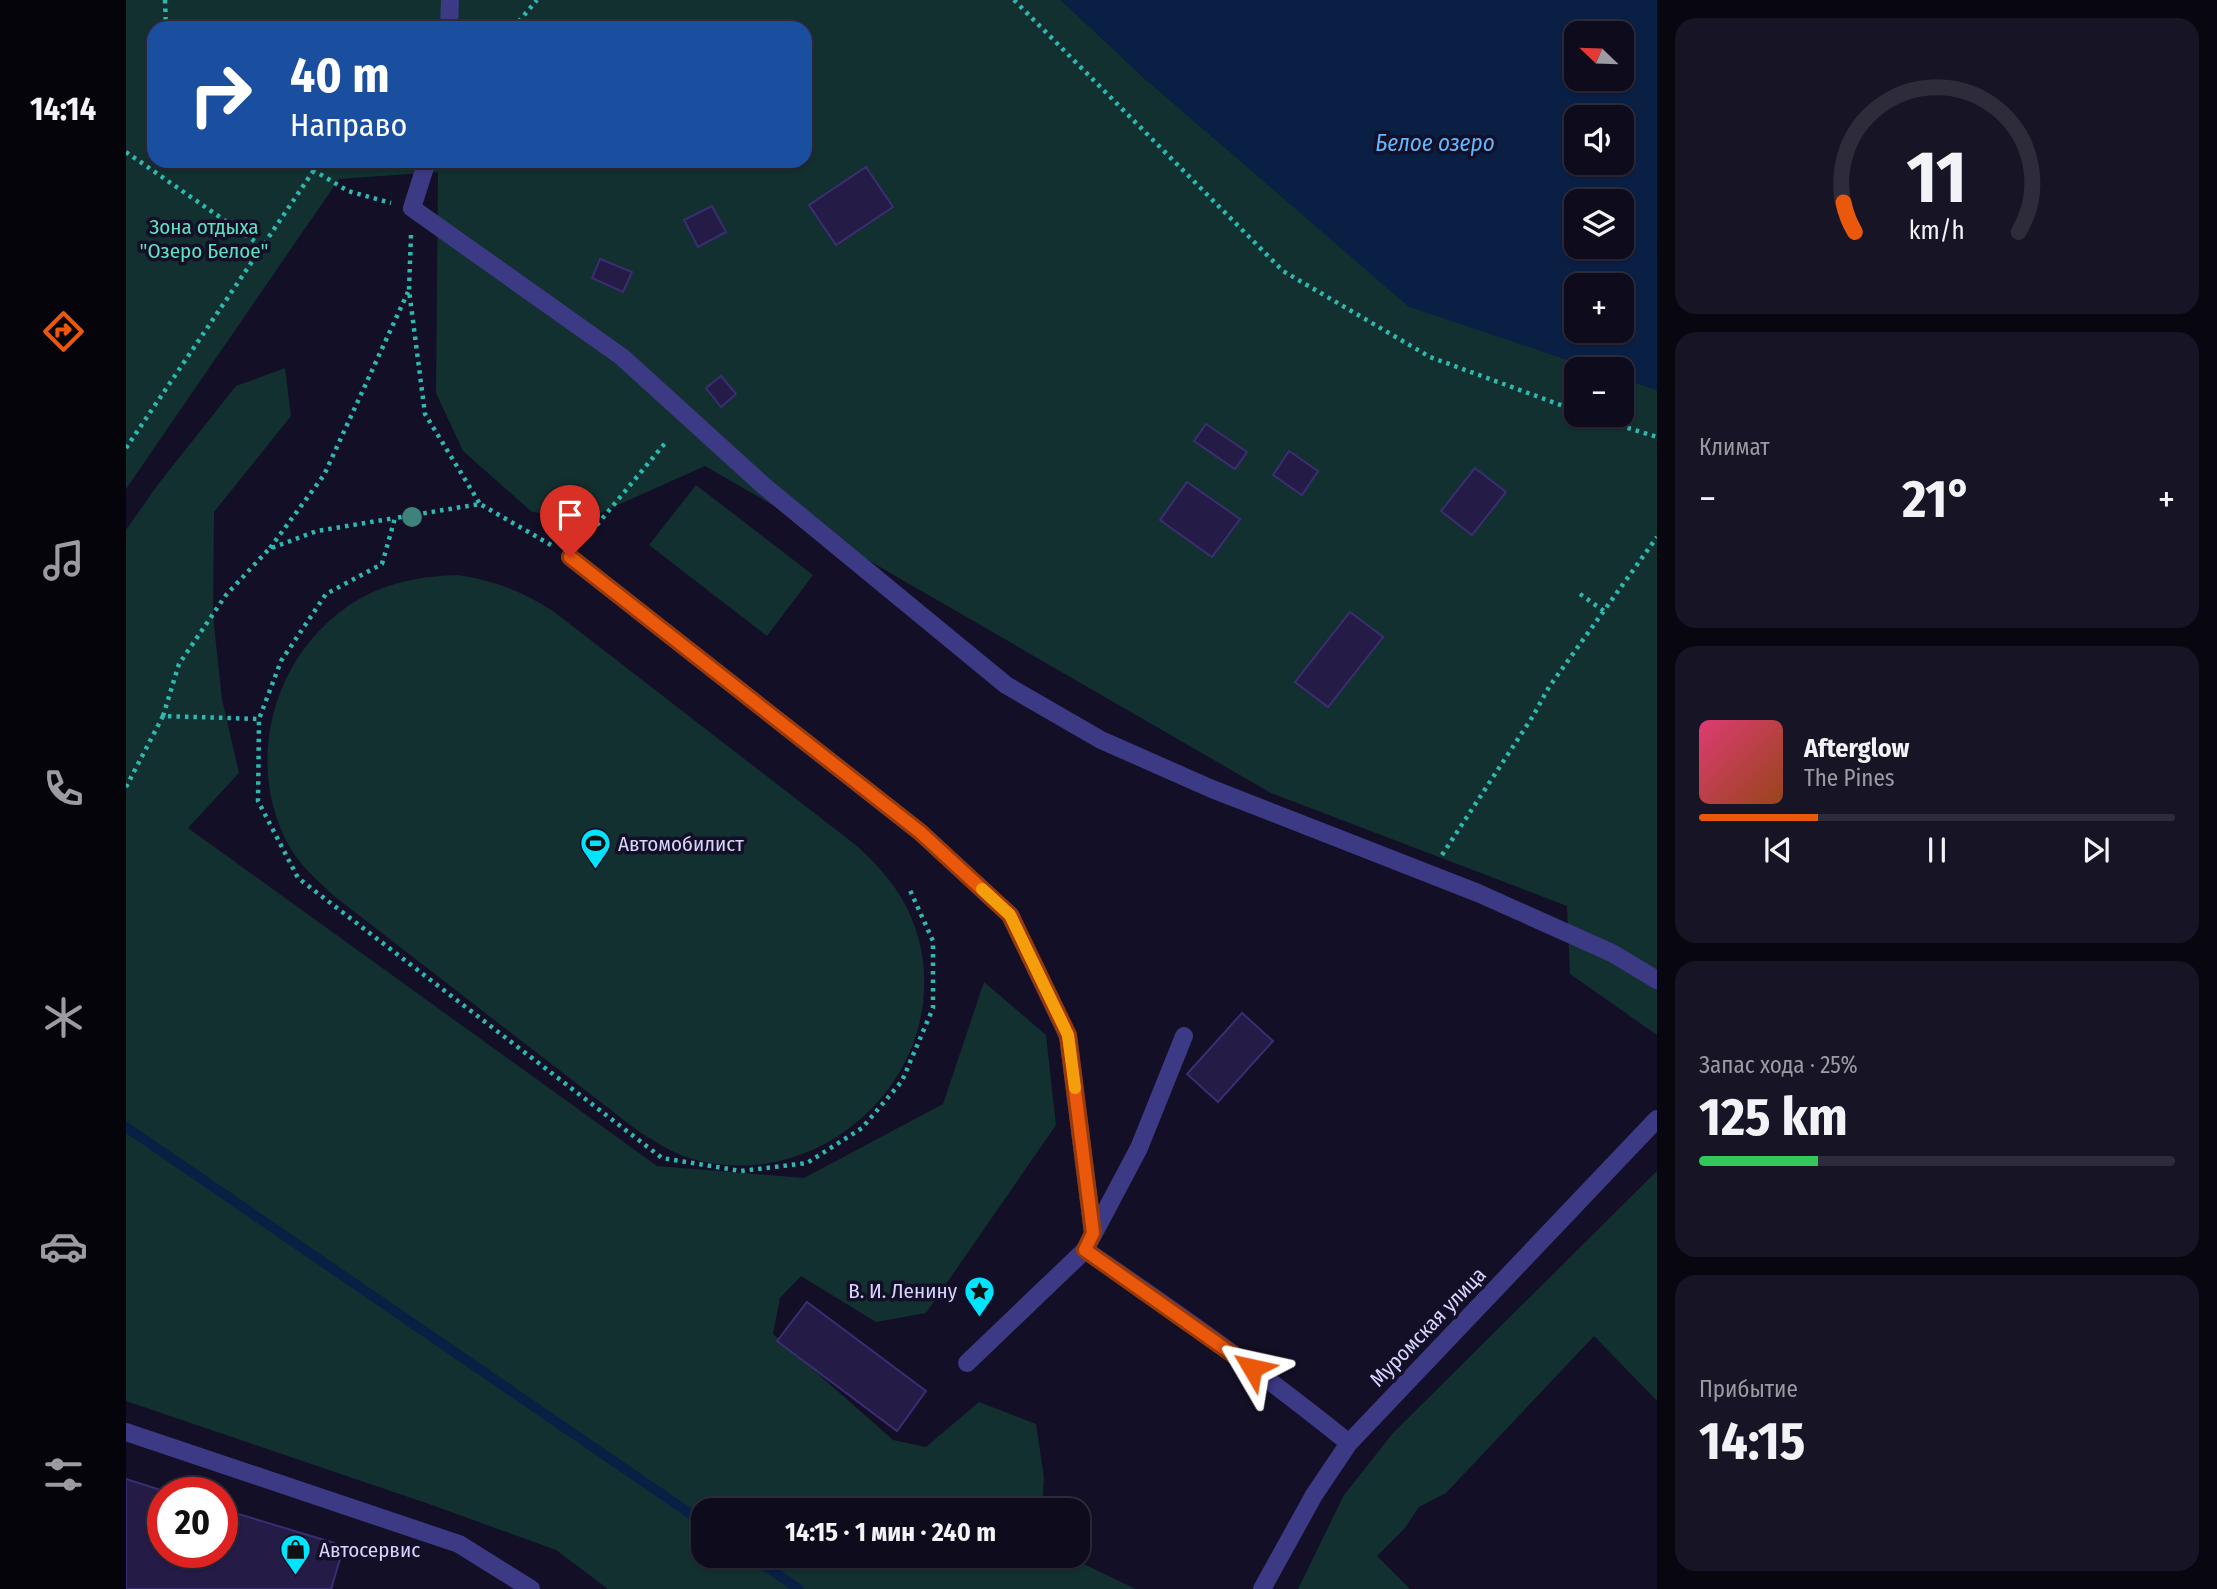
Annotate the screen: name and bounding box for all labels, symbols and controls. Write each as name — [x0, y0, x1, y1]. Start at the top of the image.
north arrow — [1564, 21, 1634, 91]
map controls — [1564, 21, 1634, 427]
text: 40 m — [290, 46, 390, 105]
icon: right — [175, 49, 266, 140]
text: 14:14 — [30, 90, 96, 128]
button: sound — [1564, 105, 1634, 175]
text: Направо — [290, 106, 407, 144]
water label: Белое озеро — [1375, 129, 1495, 157]
text: 11 — [1907, 134, 1967, 221]
button: layers — [1564, 189, 1634, 259]
park label: Зона отдыха "Озеро Белое" — [140, 214, 268, 264]
text: km/h — [1909, 216, 1965, 246]
button: + — [1564, 273, 1634, 343]
icon: directions — [39, 307, 88, 356]
button: − — [1564, 357, 1634, 427]
text: Климат — [1699, 433, 1770, 461]
text: 21° — [1902, 468, 1972, 531]
text: − — [1699, 476, 1716, 522]
text: + — [2158, 476, 2175, 522]
pin — [540, 485, 600, 557]
icon: arrive — [551, 496, 589, 534]
icon: music — [39, 536, 88, 585]
text: Afterglow — [1804, 733, 1909, 764]
icon: phone — [39, 764, 88, 813]
text: The Pines — [1804, 764, 1895, 792]
sports icon: Автомобилист — [578, 827, 612, 871]
place label: Автомобилист — [618, 831, 744, 857]
icon: previous — [1759, 831, 1797, 869]
icon: pause — [1918, 831, 1956, 869]
icon: next — [2077, 831, 2115, 869]
icon: climate — [39, 993, 88, 1042]
text: Запас хода · 25% — [1699, 1051, 1858, 1079]
text: 125 km — [1699, 1086, 1848, 1149]
icon: car — [39, 1222, 88, 1271]
street label: Муромская улица — [1364, 1262, 1492, 1392]
place icon: В. И. Ленину — [963, 1274, 997, 1318]
place label: В. И. Ленину — [848, 1278, 958, 1304]
position arrow — [1215, 1331, 1289, 1405]
text: Прибытие — [1699, 1375, 1798, 1403]
text: 14:15 — [1699, 1410, 1805, 1473]
icon: filters — [39, 1450, 88, 1499]
speed limit sign: 20 — [147, 1477, 238, 1568]
text: 14:15 · 1 мин · 240 m — [785, 1517, 996, 1548]
shop icon: Автосервис — [279, 1533, 313, 1577]
place label: Автосервис — [319, 1537, 420, 1563]

